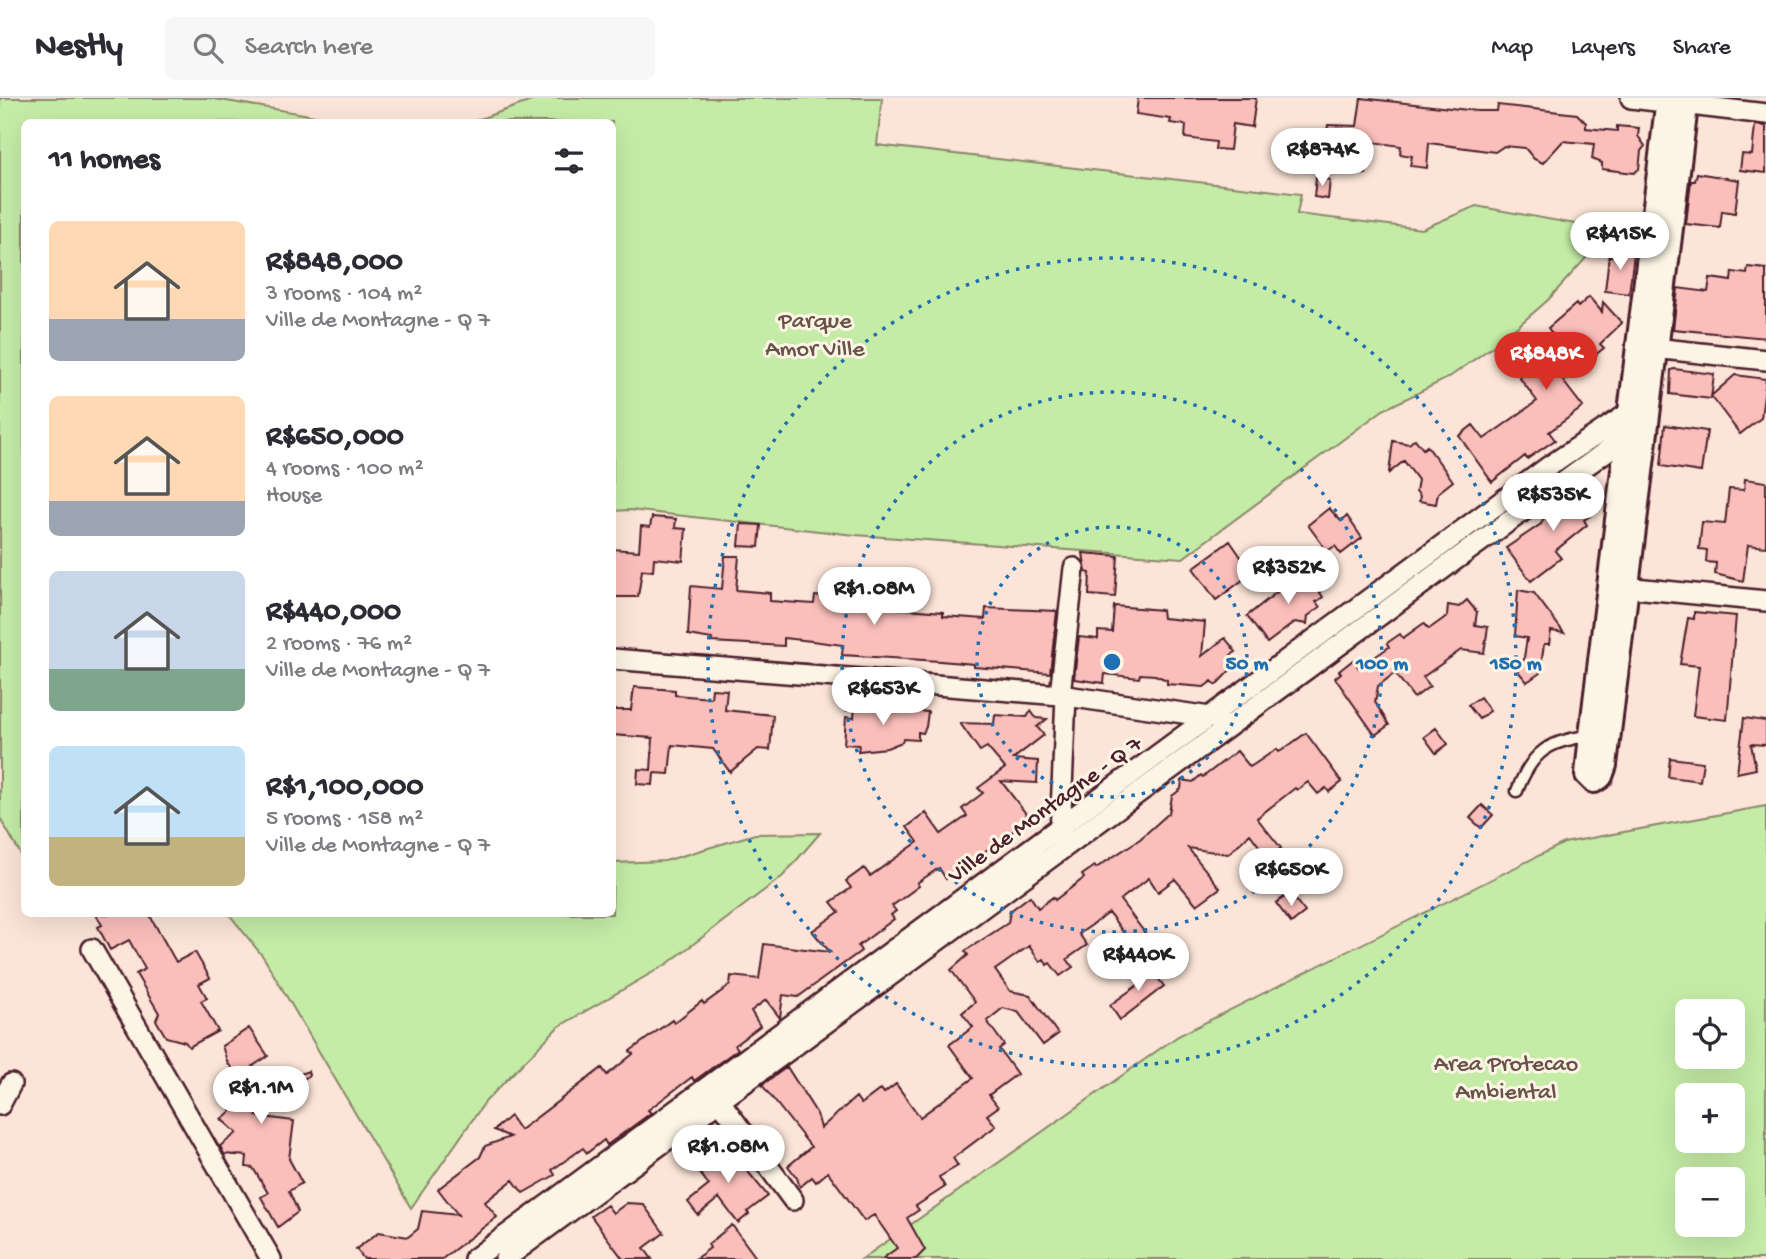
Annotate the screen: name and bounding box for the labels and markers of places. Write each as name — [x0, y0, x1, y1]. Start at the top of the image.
pin: R$874K — [1265, 129, 1379, 188]
pin: R$415K — [1563, 212, 1677, 272]
pin: R$848K — [1489, 332, 1603, 392]
pin: R$535K — [1496, 474, 1610, 533]
pin: R$352K — [1231, 546, 1345, 606]
pin: R$1.08M — [809, 568, 939, 627]
centre of rings — [1100, 650, 1124, 674]
pin: R$653K — [826, 668, 940, 727]
pin: R$650K — [1234, 848, 1348, 908]
pin: R$440K — [1081, 934, 1195, 993]
pin: R$1.1M — [204, 1066, 318, 1126]
pin: R$1.08M — [663, 1126, 793, 1185]

